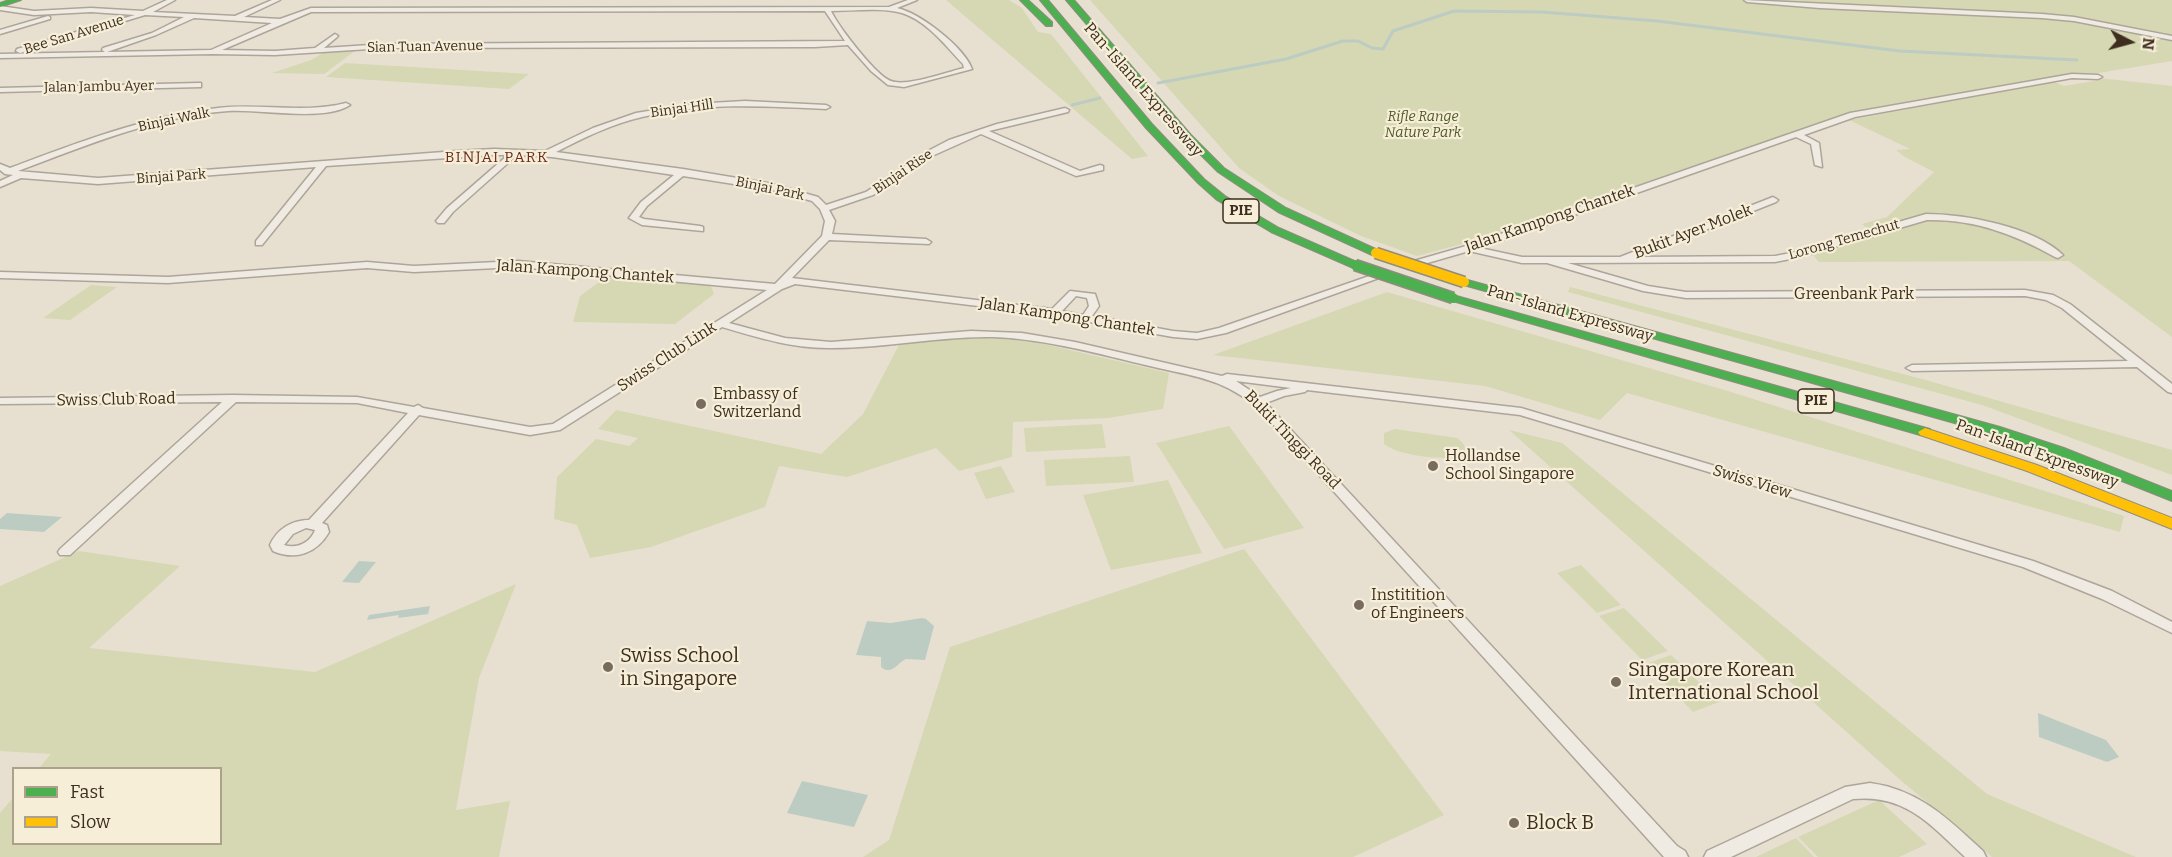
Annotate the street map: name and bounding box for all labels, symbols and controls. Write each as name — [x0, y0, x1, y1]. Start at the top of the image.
street label: Bee San Avenue — [22, 12, 126, 58]
north arrow — [2100, 12, 2160, 72]
street label: Pan-Island Expressway — [1079, 19, 1207, 161]
text: N — [2138, 37, 2158, 51]
street label: Sian Tuan Avenue — [367, 38, 483, 56]
street label: Jalan Jambu Ayer — [44, 78, 154, 96]
street label: Binjai Hill — [649, 96, 715, 122]
street label: Binjai Walk — [137, 104, 211, 136]
park label: Rifle Range Nature Park — [1385, 109, 1461, 142]
street label: Binjai Rise — [870, 146, 936, 198]
district label: BINJAI PARK — [445, 149, 549, 167]
street label: Binjai Park — [136, 166, 206, 188]
street label: Binjai Park — [734, 174, 806, 204]
street label: Jalan Kampong Chantek — [1463, 181, 1637, 257]
road number: PIE — [1223, 199, 1259, 223]
street label: Bukit Ayer Molek — [1631, 200, 1755, 264]
street label: Lorong Temechut — [1787, 216, 1901, 264]
street label: Jalan Kampong Chantek — [496, 256, 674, 288]
street label: Pan-Island Expressway — [1485, 281, 1655, 347]
street label: Greenbank Park — [1794, 285, 1914, 305]
street label: Jalan Kampong Chantek — [978, 294, 1156, 340]
street label: Swiss Club Link — [614, 318, 720, 396]
place label: Embassy of Switzerland — [713, 385, 801, 423]
street label: Bukit Tinggi Road — [1240, 387, 1344, 493]
street label: Swiss Club Road — [56, 389, 176, 411]
road number: PIE — [1798, 389, 1834, 413]
marker: Embassy of Switzerland — [694, 397, 708, 411]
street label: Pan-Island Expressway — [1953, 416, 2121, 492]
place label: Hollandse School Singapore — [1445, 447, 1574, 485]
marker: Hollandse School Singapore — [1426, 459, 1440, 473]
street label: Swiss View — [1710, 461, 1794, 503]
place label: Institition of Engineers — [1371, 586, 1465, 624]
marker: Institition of Engineers — [1352, 598, 1366, 612]
place label: Swiss School in Singapore — [620, 644, 739, 691]
place label: Singapore Korean International School — [1628, 658, 1819, 705]
marker: Swiss School in Singapore — [601, 660, 615, 674]
marker: Singapore Korean International School — [1609, 675, 1623, 689]
legend — [12, 767, 222, 845]
text: Fast — [70, 781, 105, 803]
text: Slow — [70, 811, 110, 833]
place label: Block B — [1526, 811, 1594, 835]
marker: Block B — [1507, 816, 1521, 830]

